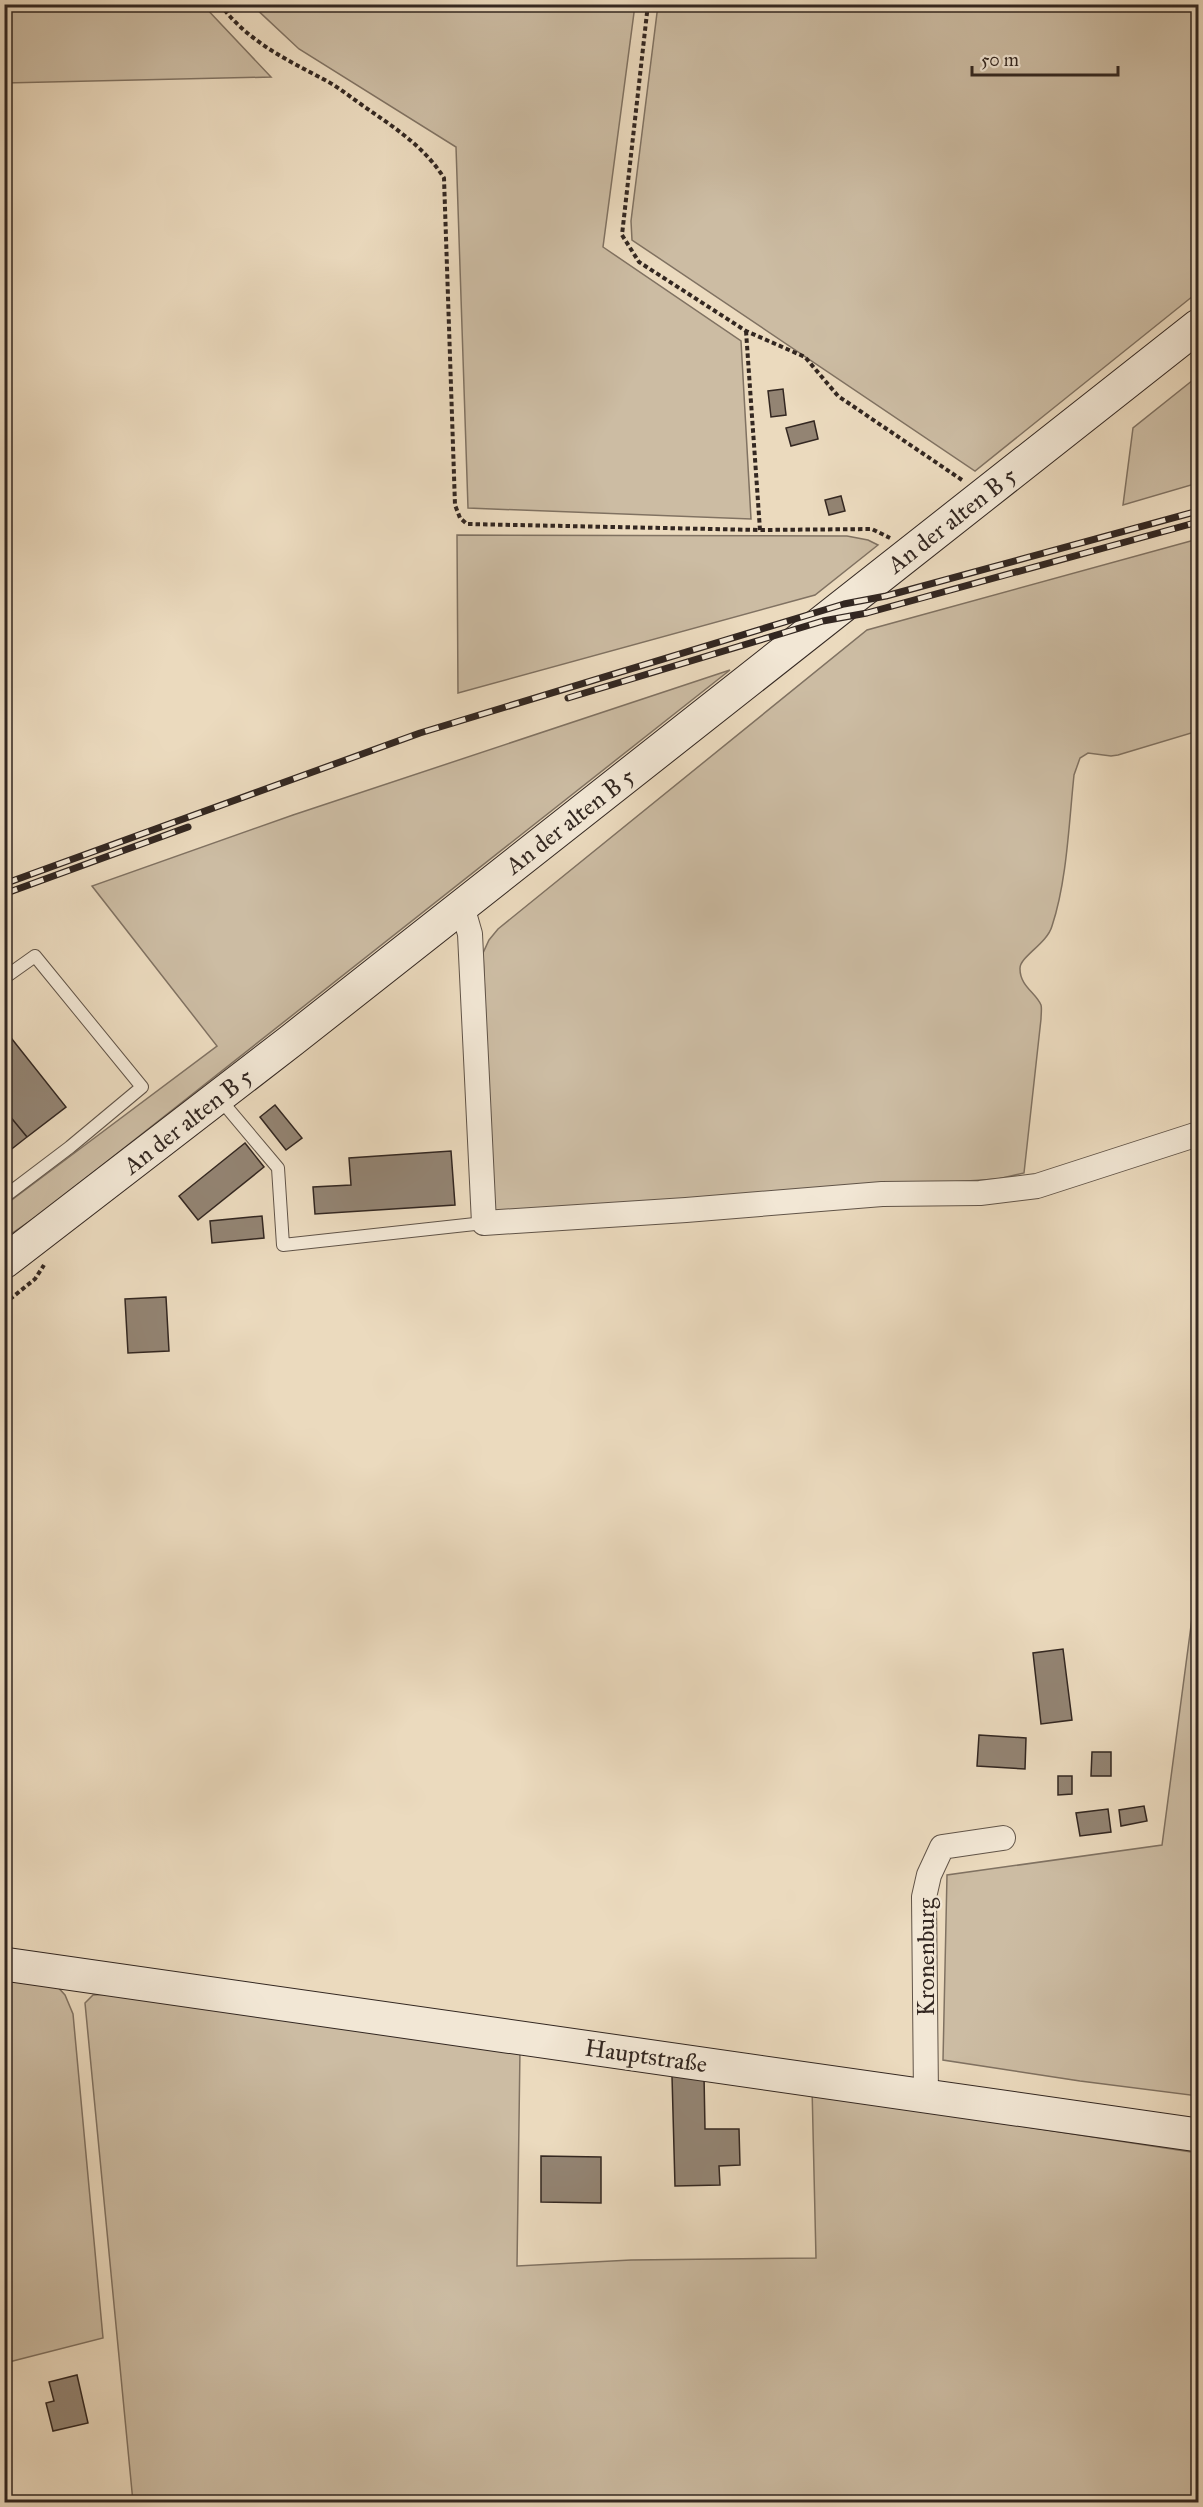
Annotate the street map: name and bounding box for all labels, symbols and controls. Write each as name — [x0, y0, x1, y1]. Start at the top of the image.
scale bar — [972, 39, 1118, 77]
text: 50 m — [981, 49, 1019, 71]
street label: An der alten B 5 — [881, 460, 1023, 580]
street label: An der alten B 5 — [499, 761, 641, 881]
street label: An der alten B 5 — [117, 1061, 259, 1181]
street label: Kronenburg — [911, 1897, 941, 2016]
street label: Hauptstraße — [583, 2033, 709, 2079]

